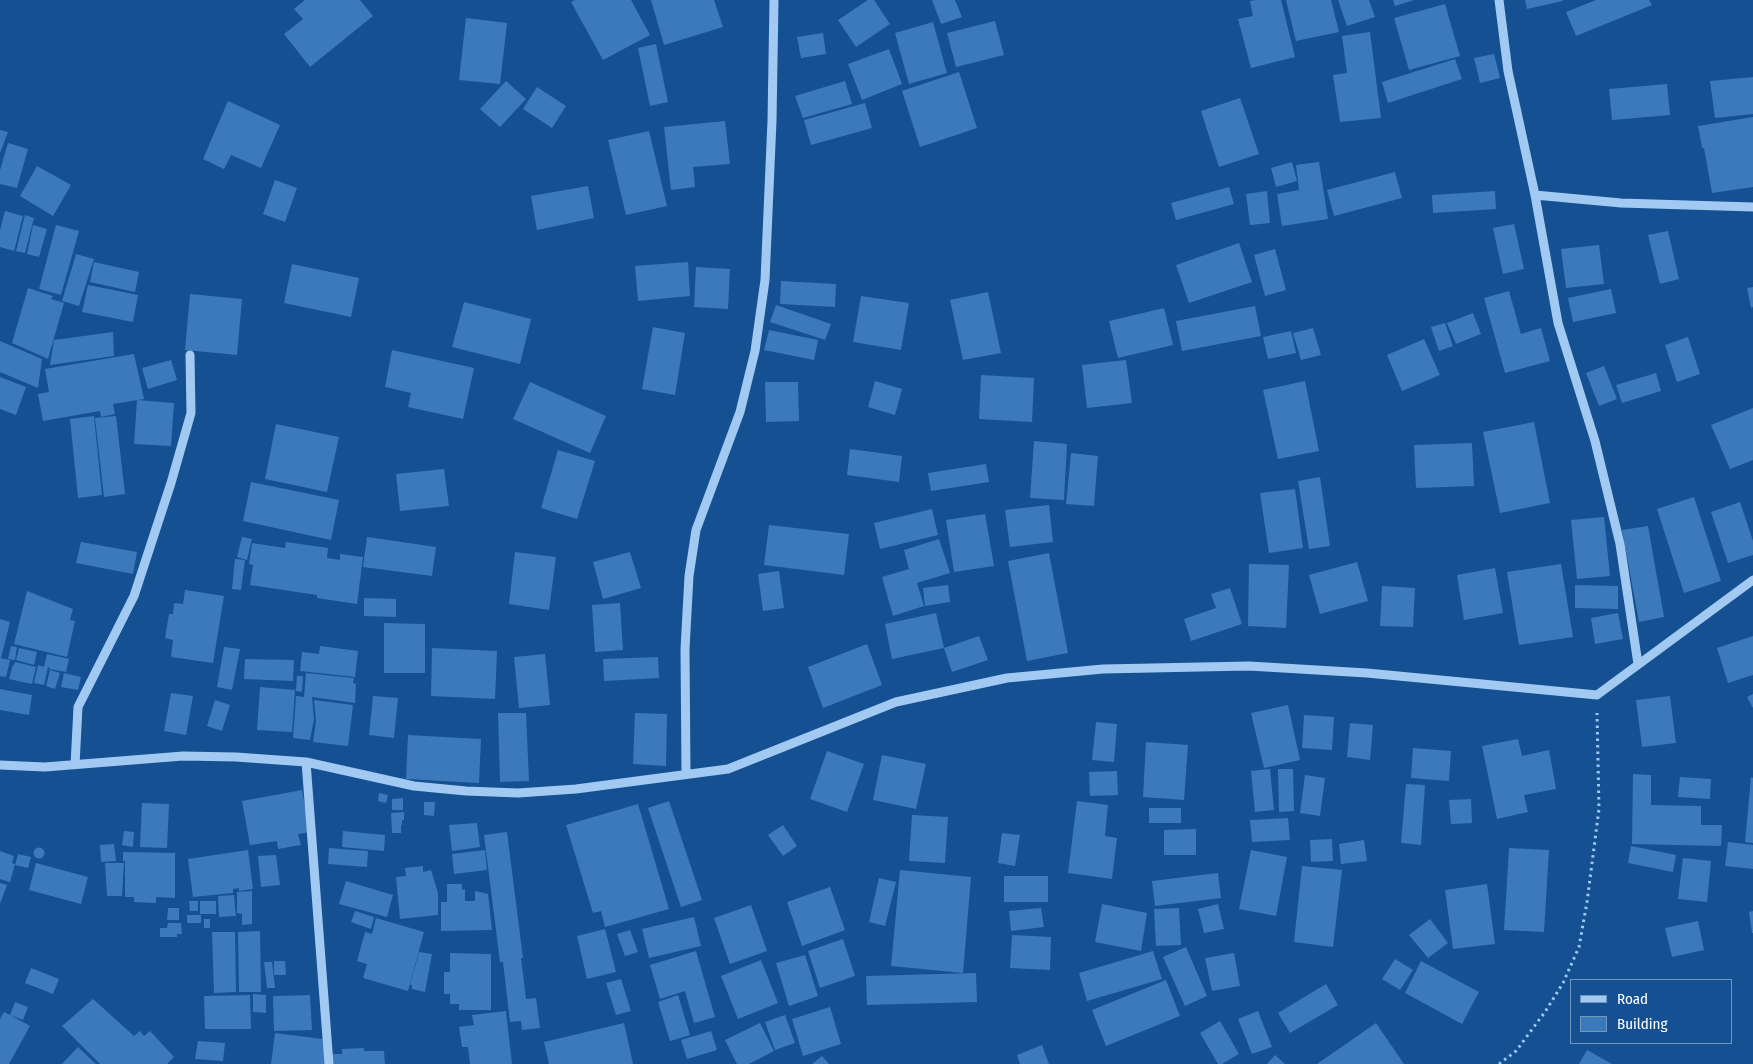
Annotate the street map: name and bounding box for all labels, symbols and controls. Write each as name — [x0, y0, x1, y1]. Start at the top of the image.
legend — [1570, 979, 1733, 1044]
text: Road — [1617, 990, 1648, 1008]
text: Building — [1617, 1015, 1668, 1033]

